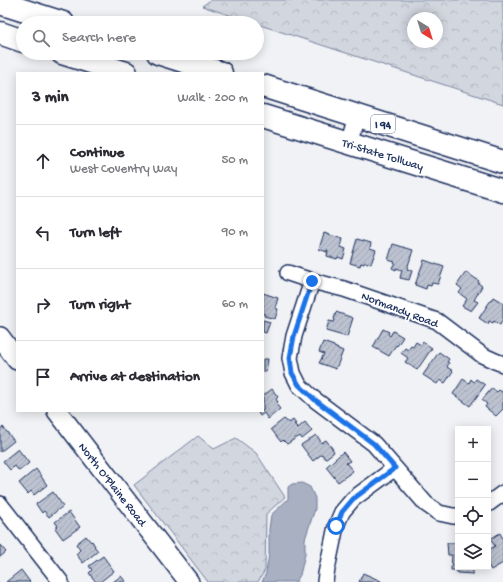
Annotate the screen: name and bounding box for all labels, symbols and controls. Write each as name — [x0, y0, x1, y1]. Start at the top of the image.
north arrow — [407, 12, 443, 48]
search box — [16, 16, 264, 60]
icon: search — [30, 27, 52, 49]
text: Search here — [62, 29, 136, 47]
text: 3 min — [32, 88, 69, 108]
text: Walk · 200 m — [177, 91, 248, 106]
road number: I 94 — [371, 115, 395, 133]
street label: Tri-State Tollway — [339, 137, 425, 175]
text: Continue — [70, 144, 124, 162]
icon: ahead — [32, 150, 54, 172]
text: 50 m — [221, 153, 248, 168]
text: West Coventry Way — [70, 162, 177, 177]
icon: left — [32, 222, 54, 244]
text: Turn left — [70, 224, 121, 242]
text: 90 m — [222, 225, 248, 240]
route end — [303, 272, 321, 290]
street label: Normandy Road — [359, 290, 441, 332]
icon: right — [32, 294, 54, 316]
text: Turn right — [70, 296, 130, 314]
text: 60 m — [222, 297, 248, 312]
icon: arrive — [32, 366, 54, 388]
text: Arrive at destination — [70, 368, 200, 386]
map controls — [455, 426, 491, 570]
button: + — [455, 426, 491, 462]
street label: North O'Plaine Road — [74, 441, 149, 531]
button: − — [455, 462, 491, 498]
button: locate — [455, 498, 491, 534]
route start — [327, 517, 345, 535]
button: layers — [455, 534, 491, 570]

